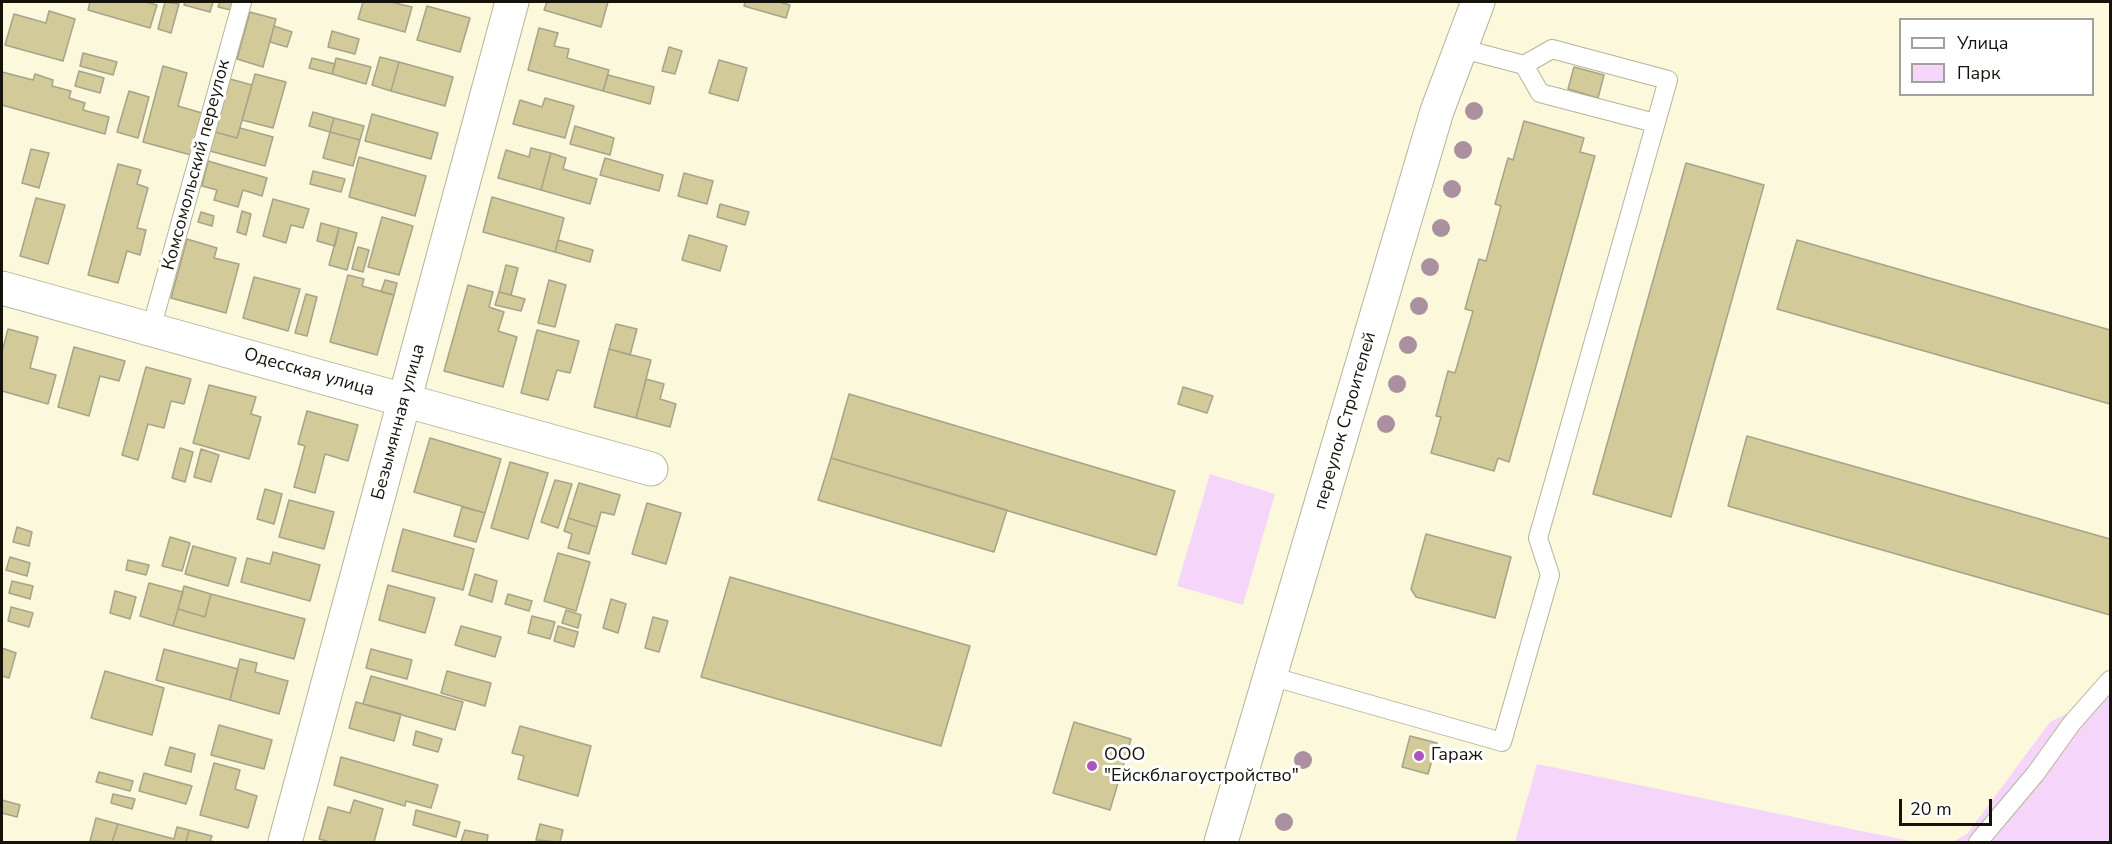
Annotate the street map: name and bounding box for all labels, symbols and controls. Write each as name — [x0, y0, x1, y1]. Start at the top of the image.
legend — [1899, 18, 2094, 96]
text: Улица — [1957, 31, 2008, 55]
street label: Комсомольский переулок — [158, 57, 236, 273]
text: Парк — [1957, 61, 2000, 85]
street label: переулок Строителей — [1310, 330, 1382, 512]
street label: Безымянная улица — [368, 342, 430, 502]
street label: Одесская улица — [241, 344, 377, 402]
place label: ООО "Ейскблагоустройство" — [1104, 745, 1299, 788]
place label: Гараж — [1431, 745, 1483, 767]
marker: Гараж — [1412, 749, 1426, 763]
marker: ООО "Ейскблагоустройство" — [1085, 759, 1099, 773]
scale bar — [1902, 787, 1995, 825]
text: 20 m — [1910, 797, 1952, 821]

